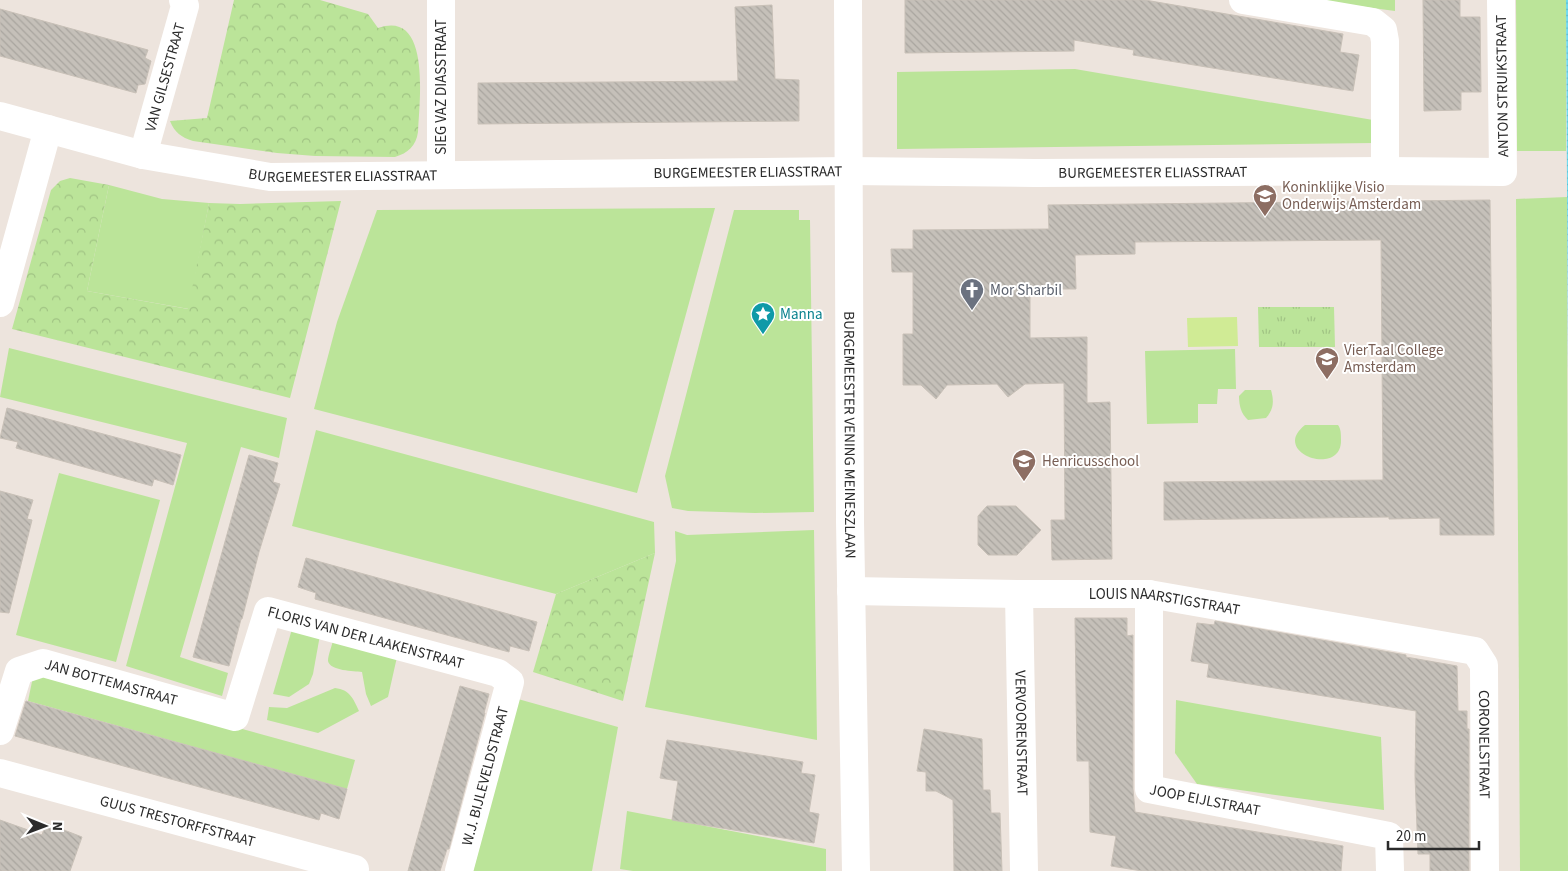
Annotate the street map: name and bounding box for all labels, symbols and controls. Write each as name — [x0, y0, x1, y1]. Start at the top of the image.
street label: ANTON STRUIKSTRAAT — [1491, 15, 1514, 157]
street label: SIEG VAZ DIASSTRAAT — [431, 19, 452, 155]
street label: VAN GILSESTRAAT — [140, 20, 191, 134]
street label: BURGEMEESTER ELIASSTRAAT — [653, 161, 842, 184]
street label: BURGEMEESTER ELIASSTRAAT — [1058, 162, 1247, 184]
street label: BURGEMEESTER ELIASSTRAAT — [247, 163, 437, 188]
place label: Koninklijke Visio Onderwijs Amsterdam — [1282, 177, 1421, 215]
school or university icon: Koninklijke Visio Onderwijs Amsterdam — [1252, 183, 1278, 217]
church icon: Mor Sharbil — [959, 277, 985, 311]
place label: Mor Sharbil — [990, 280, 1062, 301]
place icon: Manna — [750, 301, 776, 335]
place label: Manna — [780, 304, 822, 325]
street label: BURGEMEESTER VENING MEINESZLAAN — [838, 311, 861, 559]
place label: VierTaal College Amsterdam — [1344, 340, 1443, 378]
school or university icon: VierTaal College Amsterdam — [1314, 346, 1340, 380]
school or university icon: Henricusschool — [1011, 448, 1037, 482]
place label: Henricusschool — [1042, 451, 1139, 472]
street label: LOUIS NAARSTIGSTRAAT — [1089, 584, 1242, 621]
street label: FLORIS VAN DER LAAKENSTRAAT — [265, 601, 466, 674]
street label: JAN BOTTEMASTRAAT — [42, 654, 180, 711]
street label: VERVOORENSTRAAT — [1009, 670, 1033, 796]
street label: CORONELSTRAAT — [1473, 690, 1495, 799]
street label: W.J. BIJLEVELDSTRAAT — [457, 704, 514, 848]
street label: JOOP EIJLSTRAAT — [1148, 779, 1262, 822]
street label: GUUS TRESTORFFSTRAAT — [97, 790, 258, 853]
north arrow — [20, 801, 70, 851]
scale bar — [1388, 818, 1479, 850]
text: N — [47, 821, 67, 831]
text: 20 m — [1396, 826, 1426, 847]

